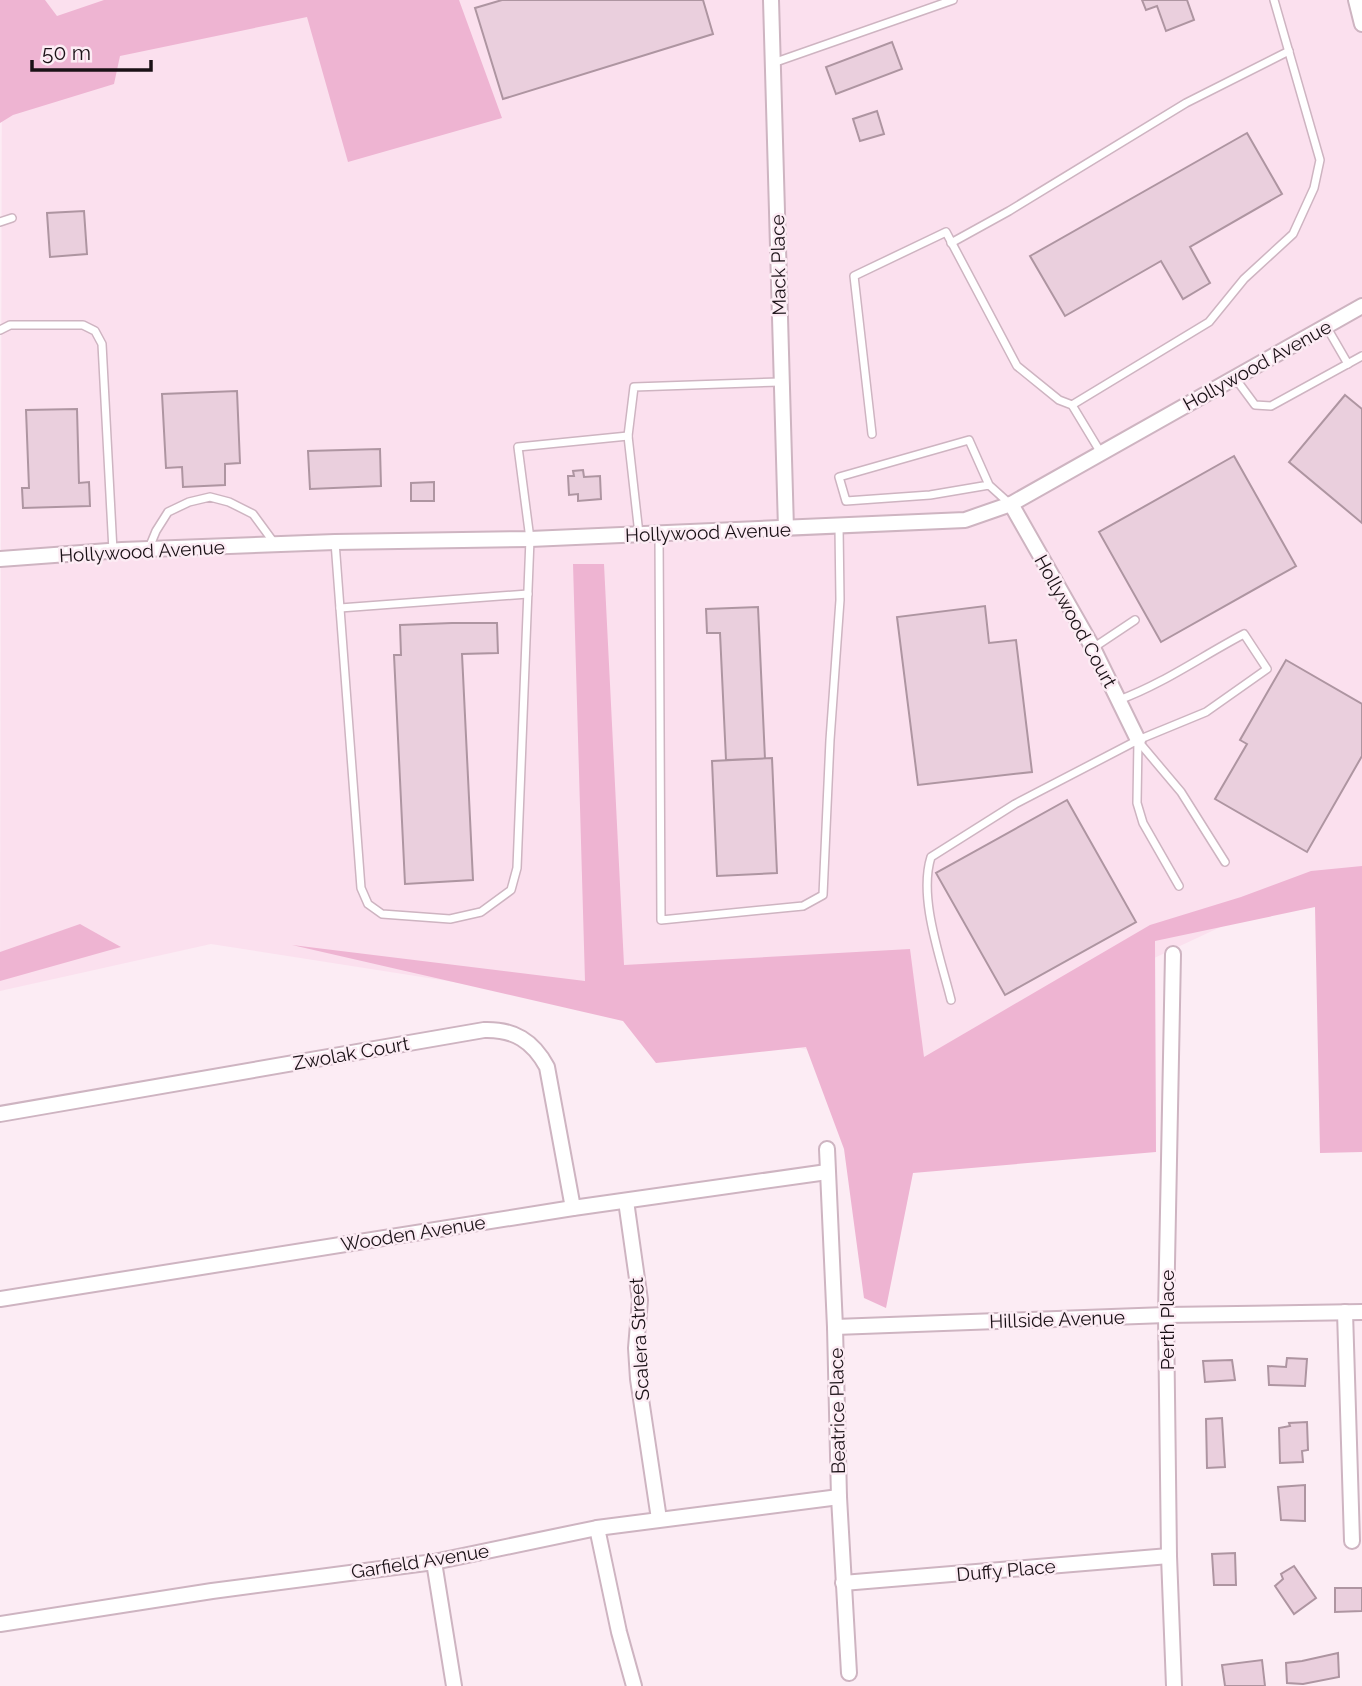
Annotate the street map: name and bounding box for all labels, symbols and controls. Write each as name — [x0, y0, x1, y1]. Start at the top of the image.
scale bar — [32, 28, 150, 72]
text: 50 m — [42, 40, 91, 65]
street label: Mack Place — [766, 214, 790, 316]
street label: Hollywood Avenue — [1179, 315, 1335, 415]
street label: Hollywood Avenue — [625, 518, 791, 546]
street label: Hollywood Avenue — [59, 536, 225, 566]
street label: Hollywood Court — [1030, 551, 1122, 692]
street label: Zwolak Court — [291, 1032, 411, 1074]
street label: Wooden Avenue — [339, 1211, 487, 1255]
street label: Perth Place — [1156, 1270, 1178, 1370]
street label: Scalera Street — [625, 1276, 653, 1401]
street label: Hillside Avenue — [989, 1306, 1125, 1332]
street label: Beatrice Place — [825, 1348, 849, 1474]
street label: Garfield Avenue — [349, 1539, 491, 1583]
street label: Duffy Place — [956, 1555, 1056, 1585]

